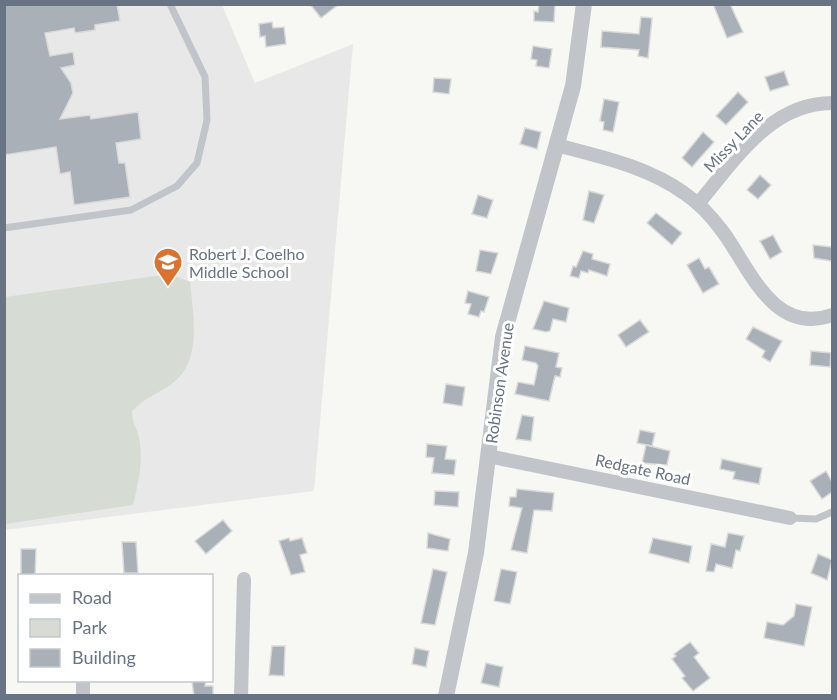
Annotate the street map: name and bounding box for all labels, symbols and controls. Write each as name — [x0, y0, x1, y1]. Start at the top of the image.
street label: Missy Lane — [699, 106, 767, 176]
place label: Robert J. Coelho Middle School — [189, 244, 305, 281]
school or university icon: Robert J. Coelho Middle School — [152, 246, 184, 288]
street label: Robinson Avenue — [481, 321, 517, 445]
street label: Redgate Road — [594, 450, 692, 488]
legend — [18, 574, 213, 682]
text: Road — [72, 586, 112, 608]
text: Park — [72, 616, 108, 638]
text: Building — [72, 646, 136, 668]

